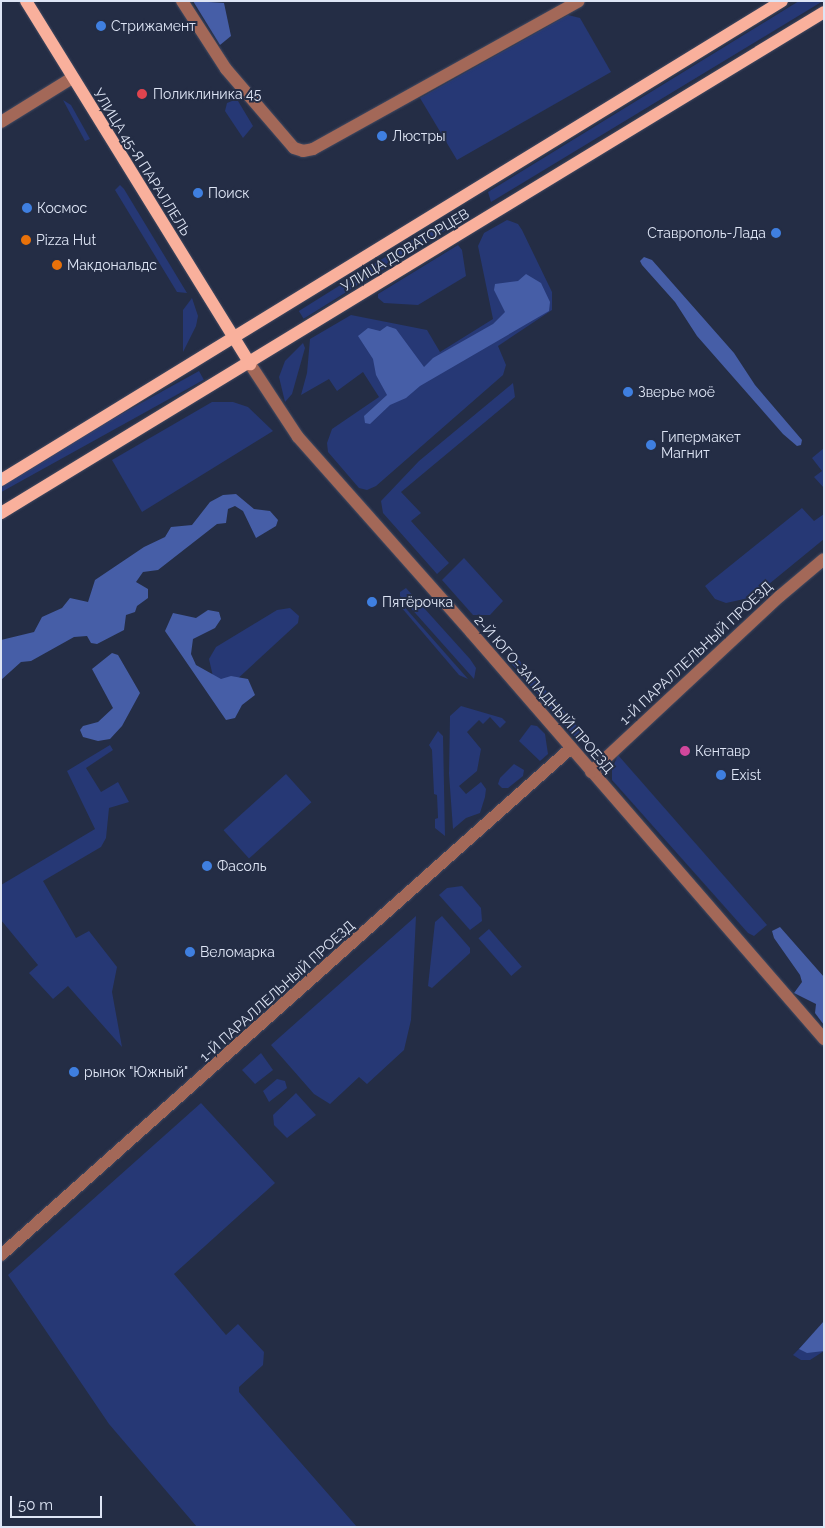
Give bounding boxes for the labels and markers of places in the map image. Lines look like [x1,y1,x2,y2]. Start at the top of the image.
place label: Стрижамент [111,18,196,34]
marker: Стрижамент [95,20,107,32]
place label: Поликлиника 45 [153,86,261,102]
marker: Поликлиника 45 [135,87,149,101]
place label: Люстры [392,128,446,144]
marker: Люстры [376,130,388,142]
place label: Поиск [208,185,250,201]
marker: Поиск [192,187,204,199]
place label: Космос [37,200,87,216]
marker: Космос [21,202,33,214]
place label: Ставрополь-Лада [647,225,766,241]
marker: Ставрополь-Лада [770,227,782,239]
place label: Pizza Hut [36,232,96,248]
marker: Pizza Hut [20,234,32,246]
place label: Макдональдс [67,257,157,273]
marker: Макдональдс [51,259,63,271]
place label: Зверье моё [638,384,715,400]
marker: Зверье моё [622,386,634,398]
place label: Гипермакет Магнит [661,429,741,462]
marker: Гипермакет Магнит [645,439,657,451]
place label: Пятёрочка [382,594,453,610]
marker: Пятёрочка [366,596,378,608]
place label: Кентавр [695,743,750,759]
marker: Кентавр [679,745,691,757]
place label: Exist [731,767,761,783]
marker: Exist [715,769,727,781]
place label: Фасоль [217,858,267,874]
marker: Фасоль [201,860,213,872]
place label: Веломарка [200,944,275,960]
marker: Веломарка [184,946,196,958]
place label: рынок "Южный" [84,1064,188,1080]
marker: рынок "Южный" [68,1066,80,1078]

